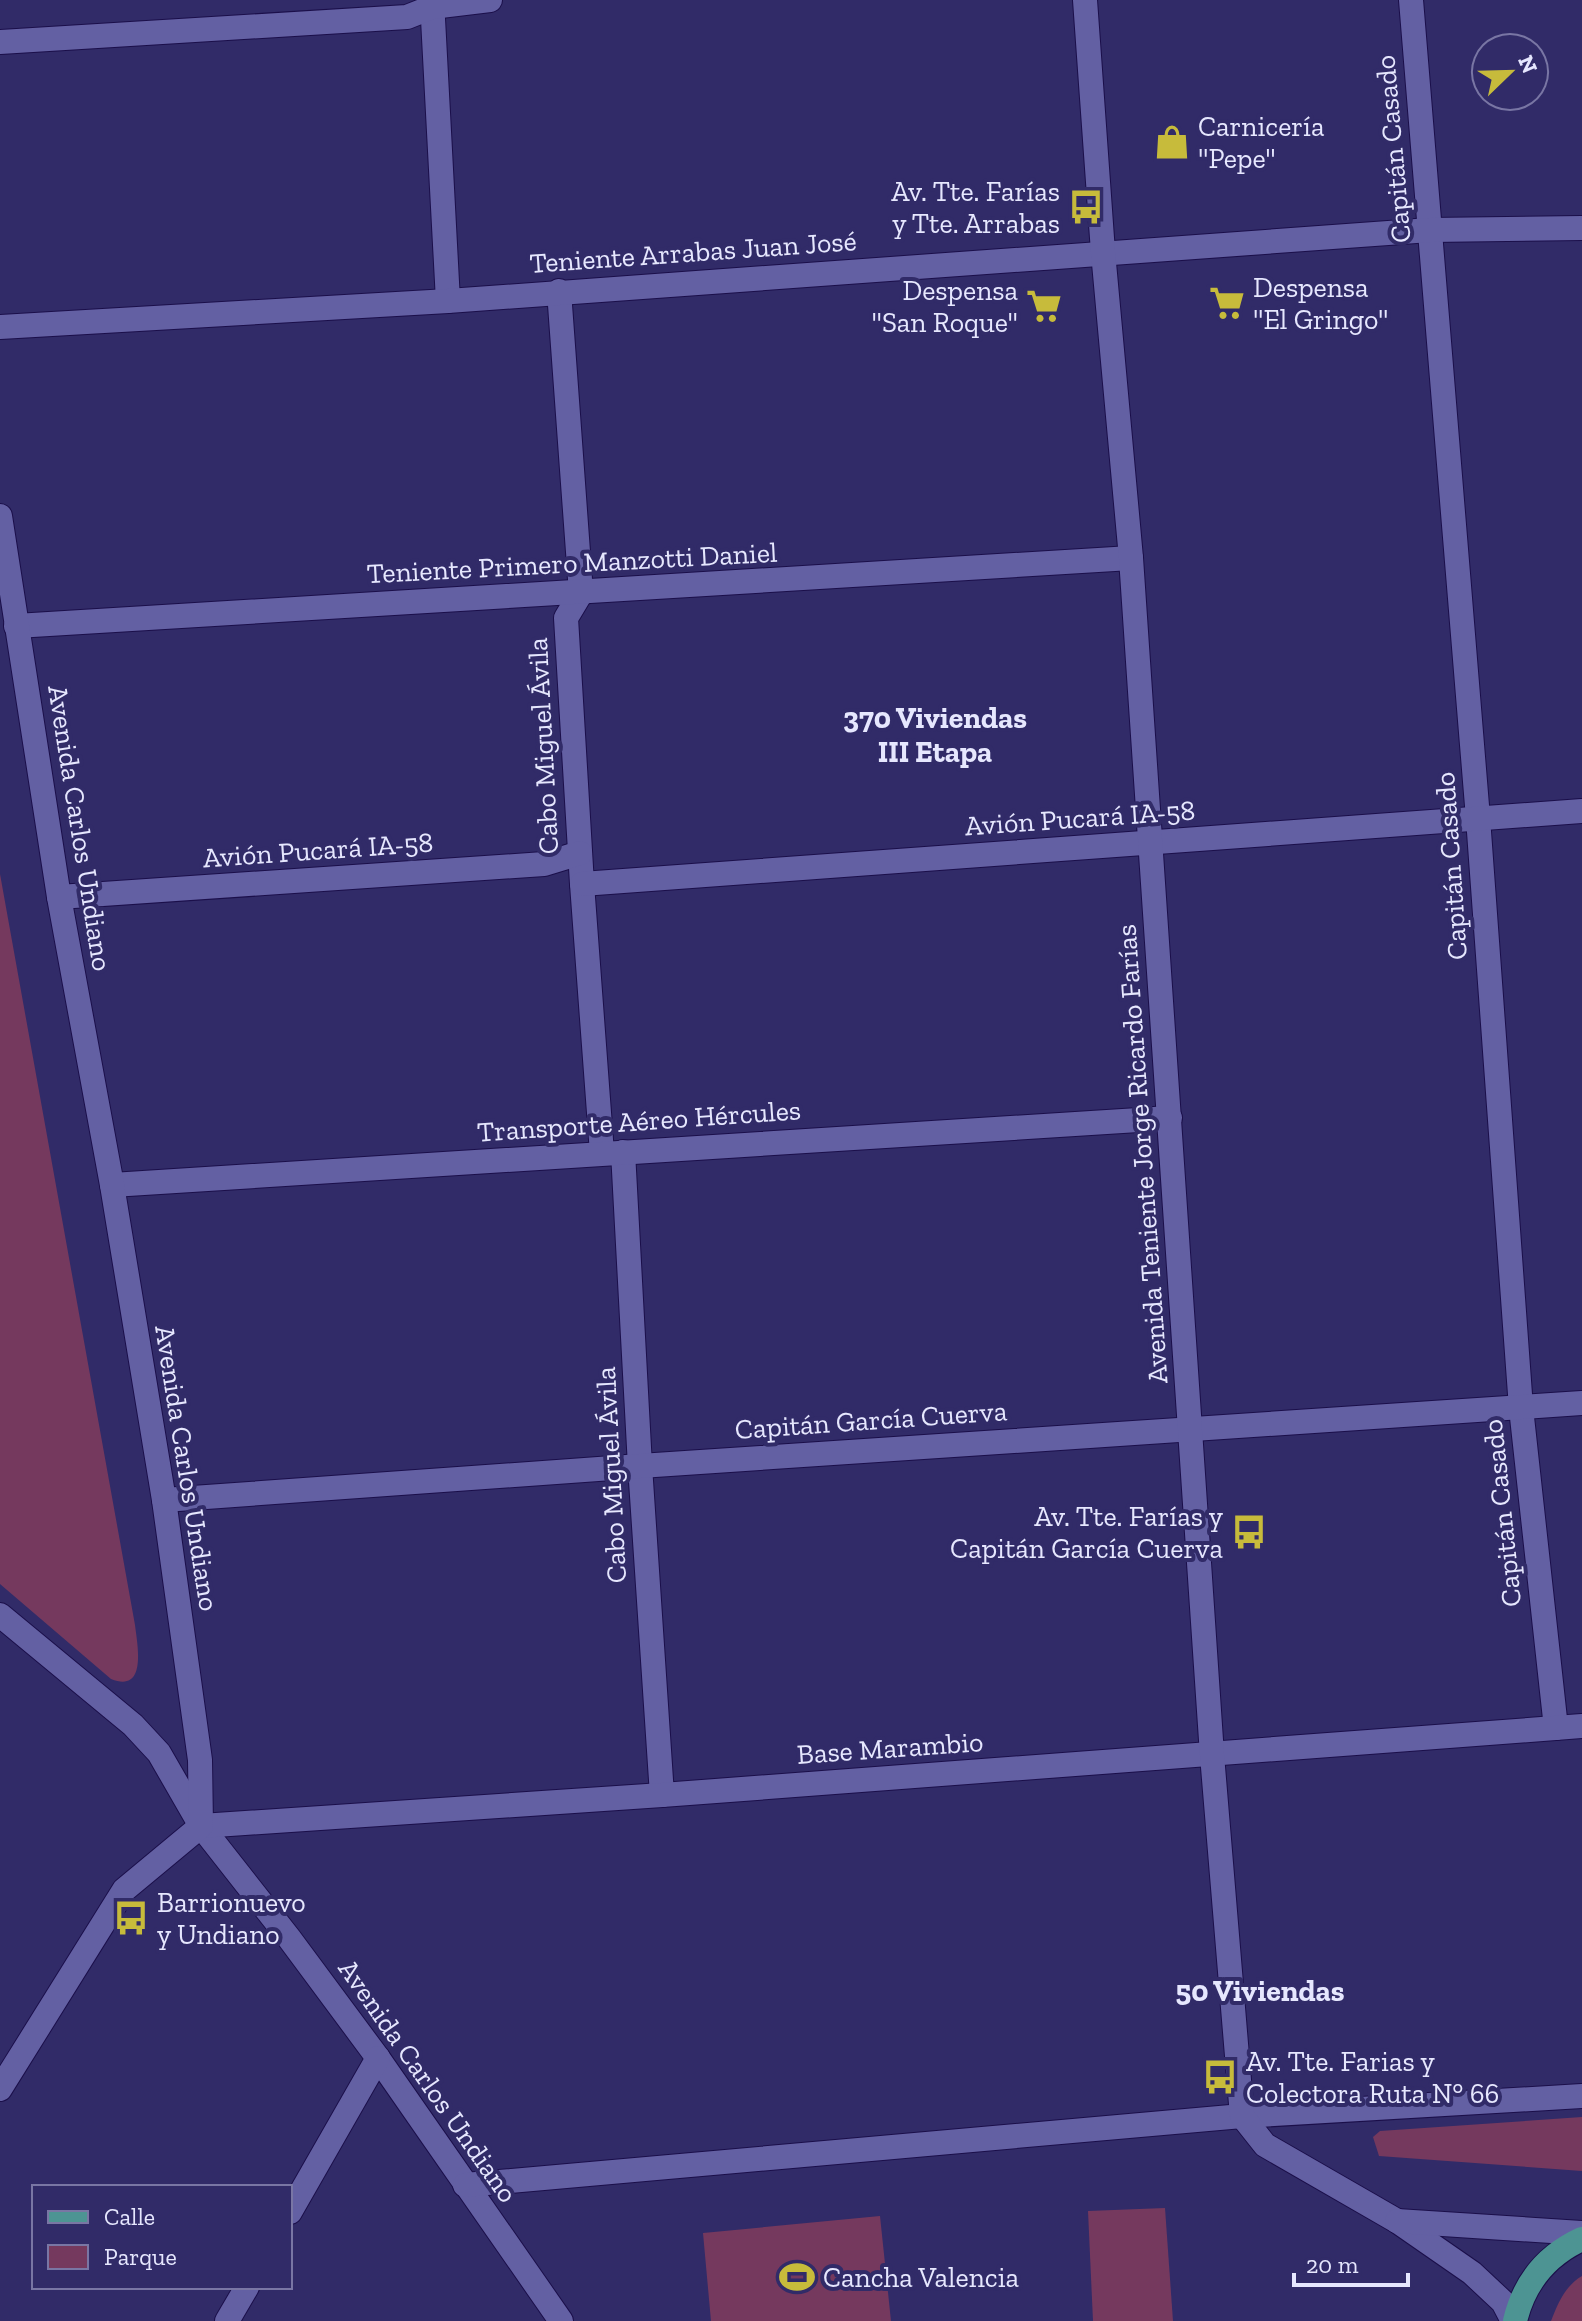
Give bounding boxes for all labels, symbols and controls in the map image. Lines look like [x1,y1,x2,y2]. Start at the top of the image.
north arrow [1470,32,1550,112]
text: N [1512,51,1544,78]
street label: Capitán Casado [1368,54,1418,244]
place label: Carnicería "Pepe" [1198,110,1325,175]
shop icon: Carnicería "Pepe" [1153,123,1191,161]
place label: Av. Tte. Farías y Tte. Arrabas [891,175,1060,240]
bus stop icon: Av. Tte. Farías y Tte. Arrabas [1067,188,1105,226]
street label: Teniente Arrabas Juan José [528,224,858,280]
place label: Despensa "El Gringo" [1253,271,1388,336]
place label: Despensa "San Roque" [872,274,1018,339]
supermarket icon: Despensa "El Gringo" [1208,284,1246,322]
supermarket icon: Despensa "San Roque" [1025,287,1063,325]
street label: Teniente Primero Manzotti Daniel [366,536,778,590]
street label: Cabo Miguel Ávila [521,636,565,855]
street label: Avenida Carlos Undiano [41,683,119,973]
district label: 370 Viviendas III Etapa [843,700,1027,770]
street label: Capitán Casado [1428,771,1474,961]
street label: Avión Pucará IA-58 [964,793,1196,843]
street label: Avión Pucará IA-58 [202,825,434,875]
street label: Avenida Teniente Jorge Ricardo Farías [1109,923,1175,1385]
street label: Transporte Aéreo Hércules [476,1093,802,1149]
street label: Avenida Carlos Undiano [148,1323,226,1613]
street label: Cabo Miguel Ávila [589,1365,633,1584]
street label: Capitán García Cuerva [734,1394,1009,1446]
street label: Capitán Casado [1476,1418,1528,1608]
place label: Av. Tte. Farías y Capitán García Cuerva [950,1500,1224,1565]
bus stop icon: Av. Tte. Farías y Capitán García Cuerva [1230,1513,1268,1551]
street label: Base Marambio [796,1725,984,1771]
place label: Barrionuevo y Undiano [157,1886,306,1951]
bus stop icon: Barrionuevo y Undiano [112,1899,150,1937]
street label: Avenida Carlos Undiano [332,1953,524,2209]
district label: 50 Viviendas [1176,1973,1345,2009]
place label: Av. Tte. Farias y Colectora Ruta N° 66 [1246,2045,1500,2110]
bus stop icon: Av. Tte. Farias y Colectora Ruta N° 66 [1201,2058,1239,2096]
legend [32,2185,292,2289]
text: Calle [104,2202,155,2231]
scale bar [1294,2237,1408,2287]
text: Parque [104,2242,177,2271]
text: 20 m [1306,2250,1359,2279]
sports icon: Cancha Valencia [778,2258,816,2296]
place label: Cancha Valencia [823,2261,1020,2294]

